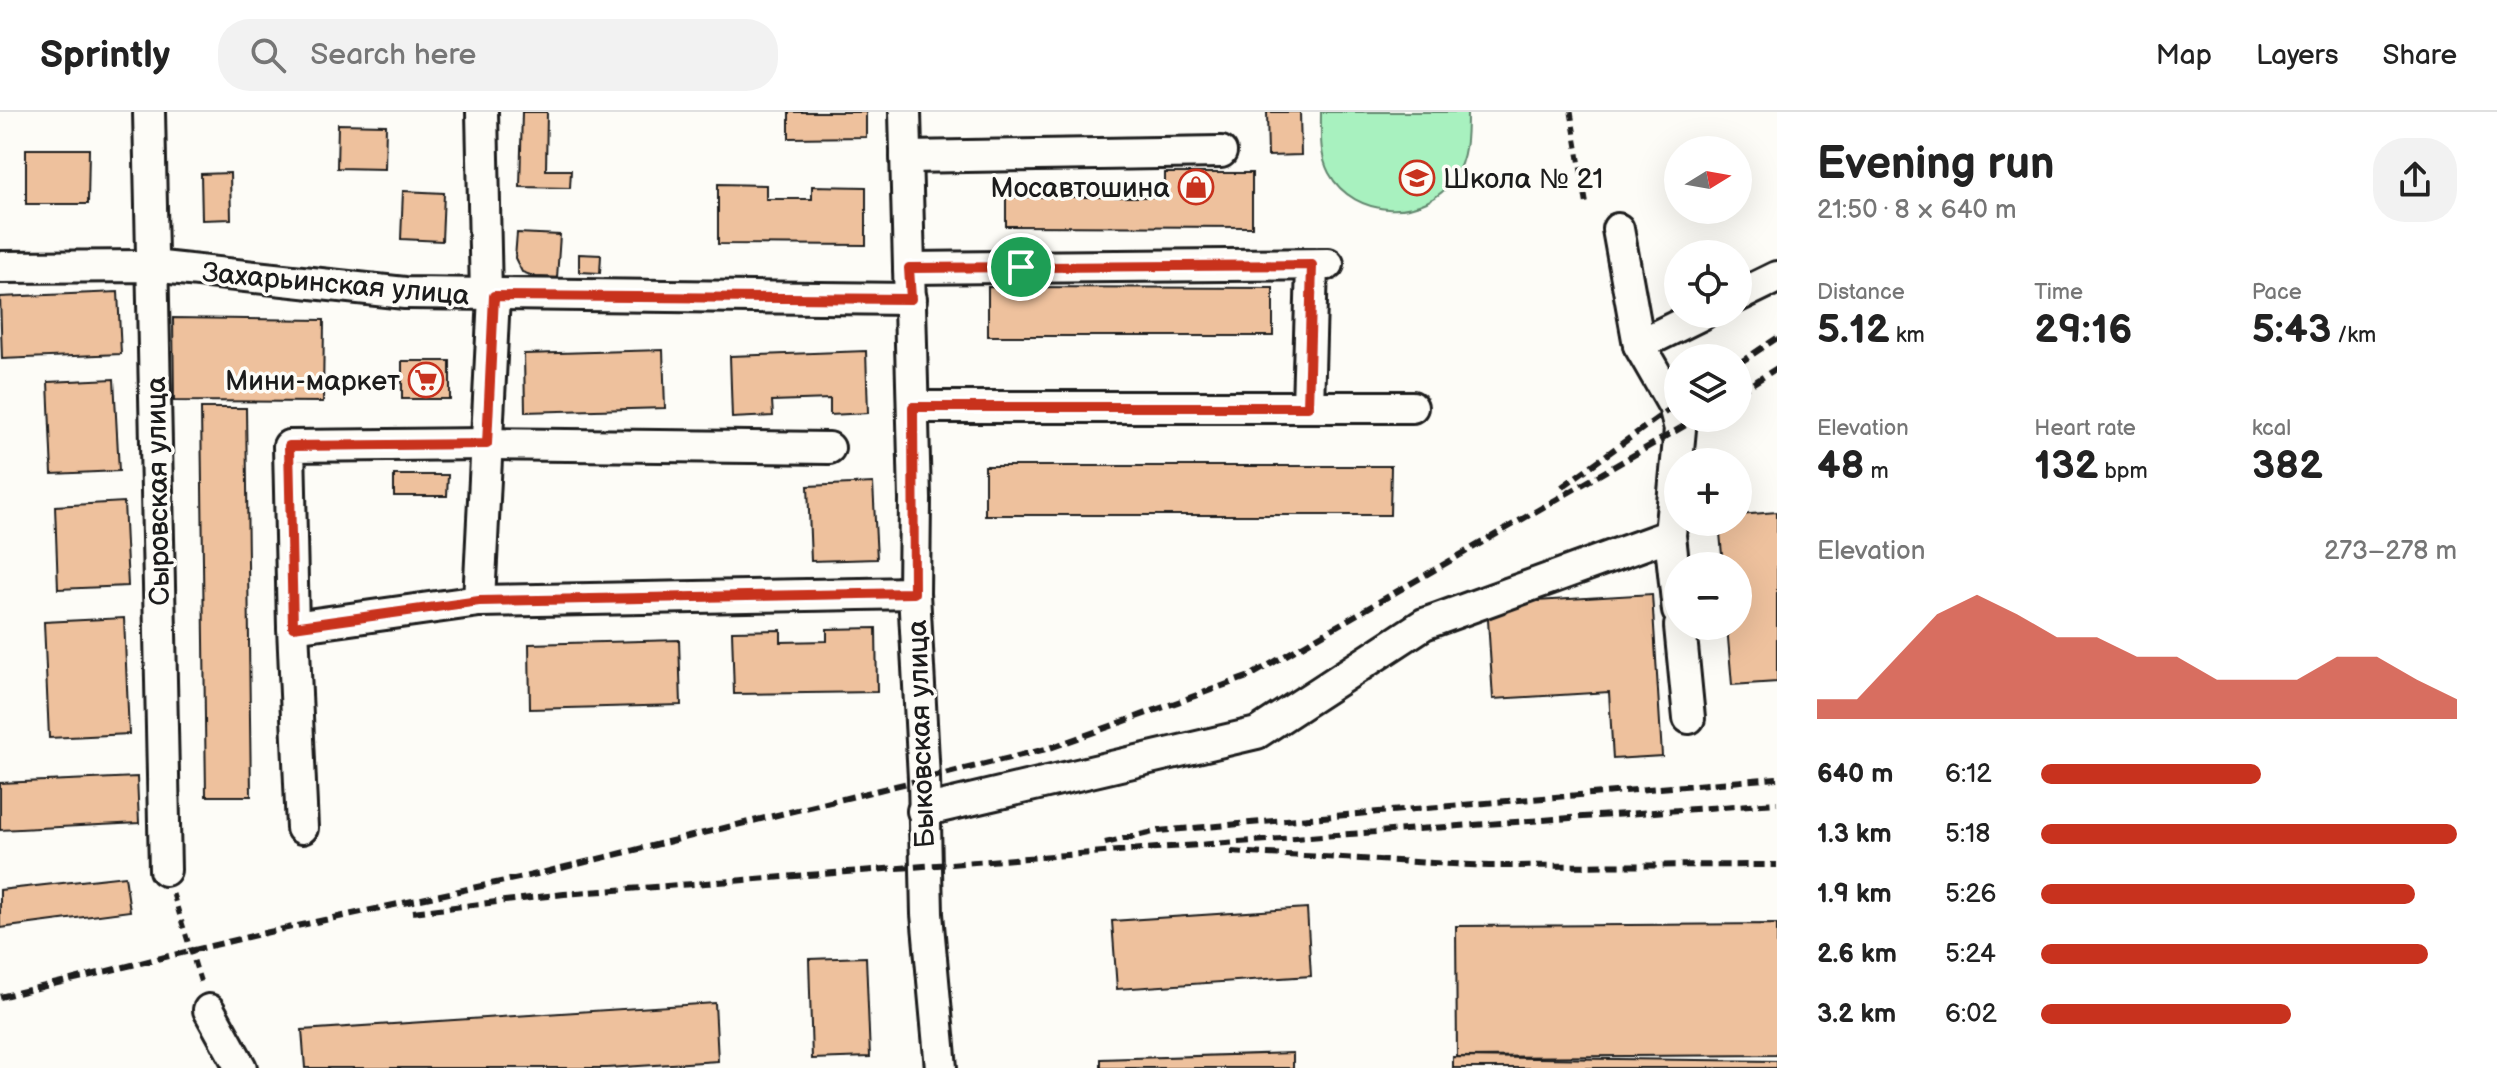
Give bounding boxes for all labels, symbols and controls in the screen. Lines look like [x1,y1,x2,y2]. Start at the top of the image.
search box [218,19,778,91]
text: Sprintly [40,33,170,78]
icon: search [246,33,290,77]
text: Search here [310,37,476,73]
text: Map [2156,39,2212,72]
text: Layers [2256,39,2339,72]
text: Share [2383,39,2457,72]
north arrow [1664,136,1752,224]
map controls [1664,136,1752,640]
text: Evening run [1817,138,2054,191]
button: share [2373,138,2457,222]
school or university icon: Школа № 21 [1398,159,1436,197]
place label: Школа № 21 [1443,163,1603,196]
shop icon: Мосавтошина [1177,168,1215,206]
place label: Мосавтошина [990,172,1170,205]
text: 21:50 · 8 × 640 m [1817,195,2016,226]
pin [987,233,1055,301]
button: locate [1664,240,1752,328]
icon: arrive [999,245,1043,289]
street label: Захарьинская улица [201,256,471,313]
text: Distance [1817,279,1905,306]
text: Time [2034,279,2083,306]
text: Pace [2252,279,2302,306]
text: 5.12 [1817,306,1890,354]
text: 29:16 [2034,306,2132,354]
text: 5:43 [2252,306,2331,354]
text: km [1890,322,1925,349]
text: /km [2331,322,2376,349]
button: layers [1664,344,1752,432]
supermarket icon: Мини-маркет [407,361,445,399]
place label: Мини-маркет [225,365,400,398]
street label: Сыровская улица [140,376,177,606]
text: Elevation [1817,415,1909,442]
text: Heart rate [2034,415,2136,442]
text: kcal [2252,415,2291,442]
text: 48 [1817,442,1865,490]
text: 132 [2034,442,2099,490]
text: 382 [2252,442,2323,490]
button: + [1664,448,1752,536]
text: m [1865,458,1889,485]
text: bpm [2099,458,2148,485]
text: Elevation [1817,536,1925,567]
text: 273–278 m [2324,536,2457,567]
button: − [1664,552,1752,640]
street label: Быковская улица [901,619,942,849]
text: 640 m [1817,759,1893,790]
text: 6:12 [1945,759,1992,790]
text: 1.3 km [1817,819,1892,850]
text: 5:18 [1945,819,1990,850]
text: 1.9 km [1817,879,1892,910]
text: 5:26 [1945,879,1996,910]
text: 2.6 km [1817,939,1897,970]
text: 5:24 [1945,939,1996,970]
text: 3.2 km [1817,999,1896,1030]
text: 6:02 [1945,999,1997,1030]

